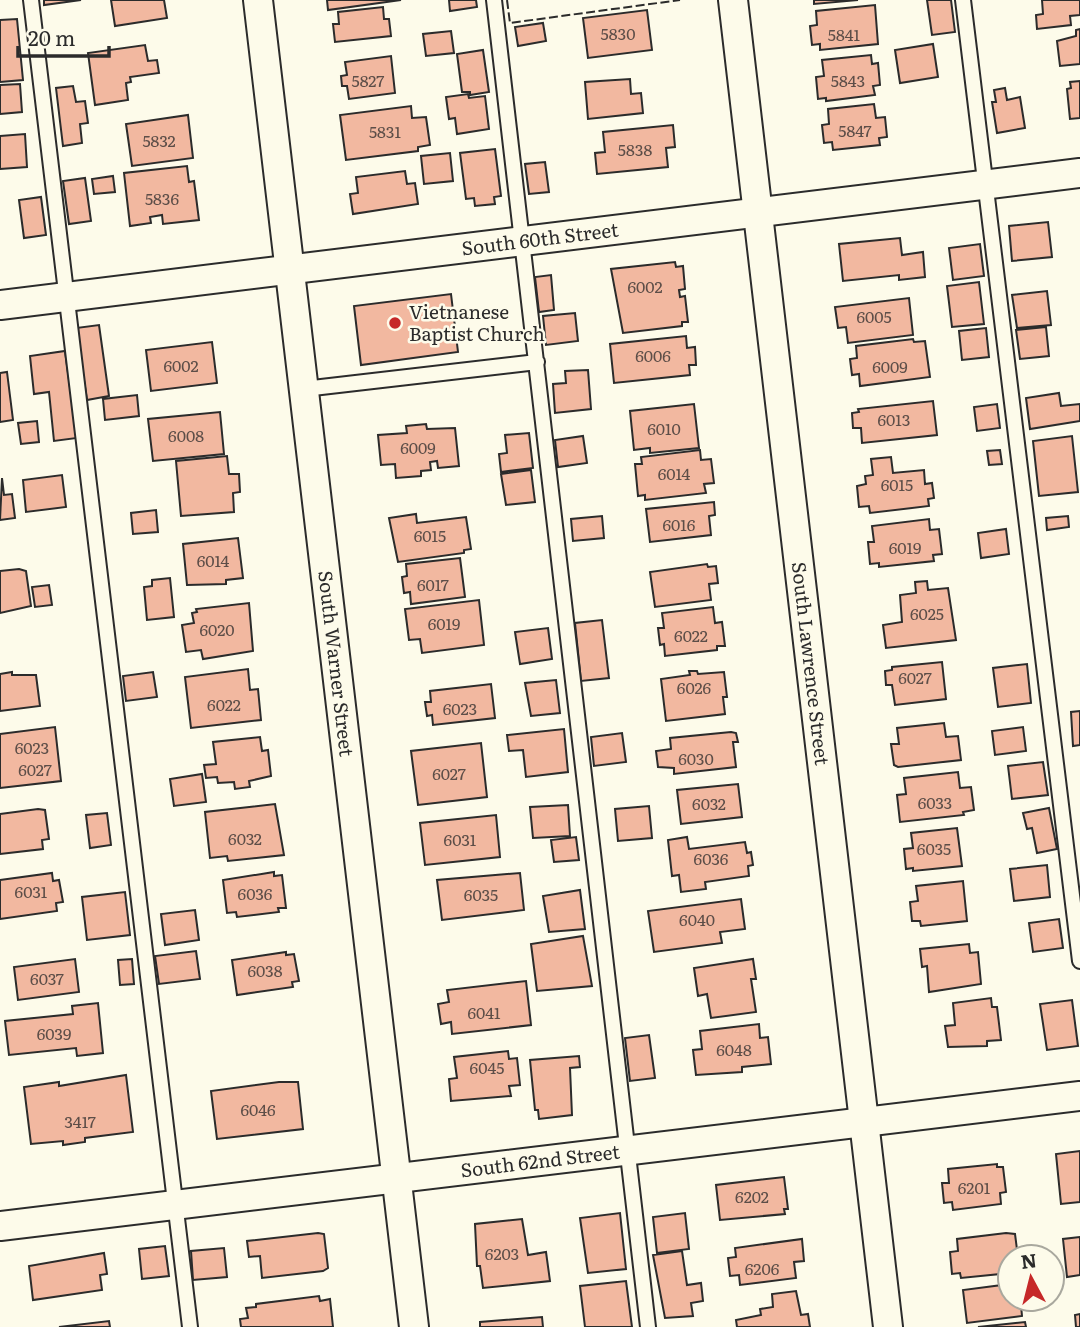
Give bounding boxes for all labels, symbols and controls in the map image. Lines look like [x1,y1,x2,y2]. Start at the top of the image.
scale bar [18,14,108,58]
text: 20 m [28,21,75,52]
house number: 5830 [601,21,635,45]
house number: 5841 [828,22,861,46]
house number: 5827 [352,68,384,92]
house number: 5843 [831,68,865,92]
house number: 5847 [838,118,872,142]
house number: 5831 [369,119,402,143]
house number: 5832 [142,128,176,152]
house number: 5838 [618,137,652,161]
house number: 5836 [145,186,180,210]
street label: South 60th Street [460,215,620,261]
house number: 6002 [627,274,663,298]
place label: Vietnanese Baptist Church [409,297,545,347]
house number: 6005 [856,304,892,328]
marker: Vietnanese Baptist Church [387,315,403,331]
house number: 6006 [635,343,671,367]
house number: 6002 [163,353,199,377]
house number: 6009 [872,354,908,378]
house number: 6013 [877,407,911,431]
house number: 6010 [647,416,681,440]
house number: 6008 [168,423,204,447]
house number: 6009 [400,435,436,459]
house number: 6014 [658,461,690,485]
house number: 6015 [881,472,913,496]
house number: 6016 [663,512,696,536]
house number: 6015 [414,523,446,547]
house number: 6019 [889,535,921,559]
house number: 6014 [197,548,229,572]
street label: South Lawrence Street [786,560,837,767]
street label: South Warner Street [312,569,362,758]
house number: 6017 [417,572,449,596]
house number: 6025 [910,601,944,625]
house number: 6019 [428,611,460,635]
house number: 6020 [199,617,235,641]
house number: 6022 [674,623,708,647]
house number: 6027 [898,665,932,689]
house number: 6026 [677,675,712,699]
house number: 6022 [207,692,241,716]
house number: 6023 [443,696,477,720]
house number: 6023 [15,735,49,759]
house number: 6030 [678,746,714,770]
house number: 6027 [18,757,52,781]
house number: 6027 [432,761,466,785]
house number: 6033 [918,790,952,814]
house number: 6032 [692,791,726,815]
house number: 6032 [228,826,262,850]
house number: 6031 [444,827,477,851]
house number: 6035 [917,836,951,860]
house number: 6036 [694,846,729,870]
house number: 6031 [15,879,48,903]
house number: 6036 [238,881,273,905]
house number: 6035 [464,882,498,906]
house number: 6040 [679,907,715,931]
house number: 6038 [247,958,283,982]
house number: 6037 [30,966,64,990]
house number: 6041 [467,1000,501,1024]
house number: 6039 [37,1021,71,1045]
house number: 6048 [716,1037,752,1061]
house number: 6045 [470,1055,504,1079]
house number: 6046 [240,1097,276,1121]
house number: 3417 [64,1109,96,1133]
street label: South 62nd Street [459,1136,621,1183]
house number: 6201 [958,1175,991,1199]
house number: 6202 [735,1184,769,1208]
house number: 6203 [485,1241,519,1265]
north arrow [996,1243,1066,1313]
text: N [1019,1245,1038,1275]
house number: 6206 [745,1256,780,1280]

